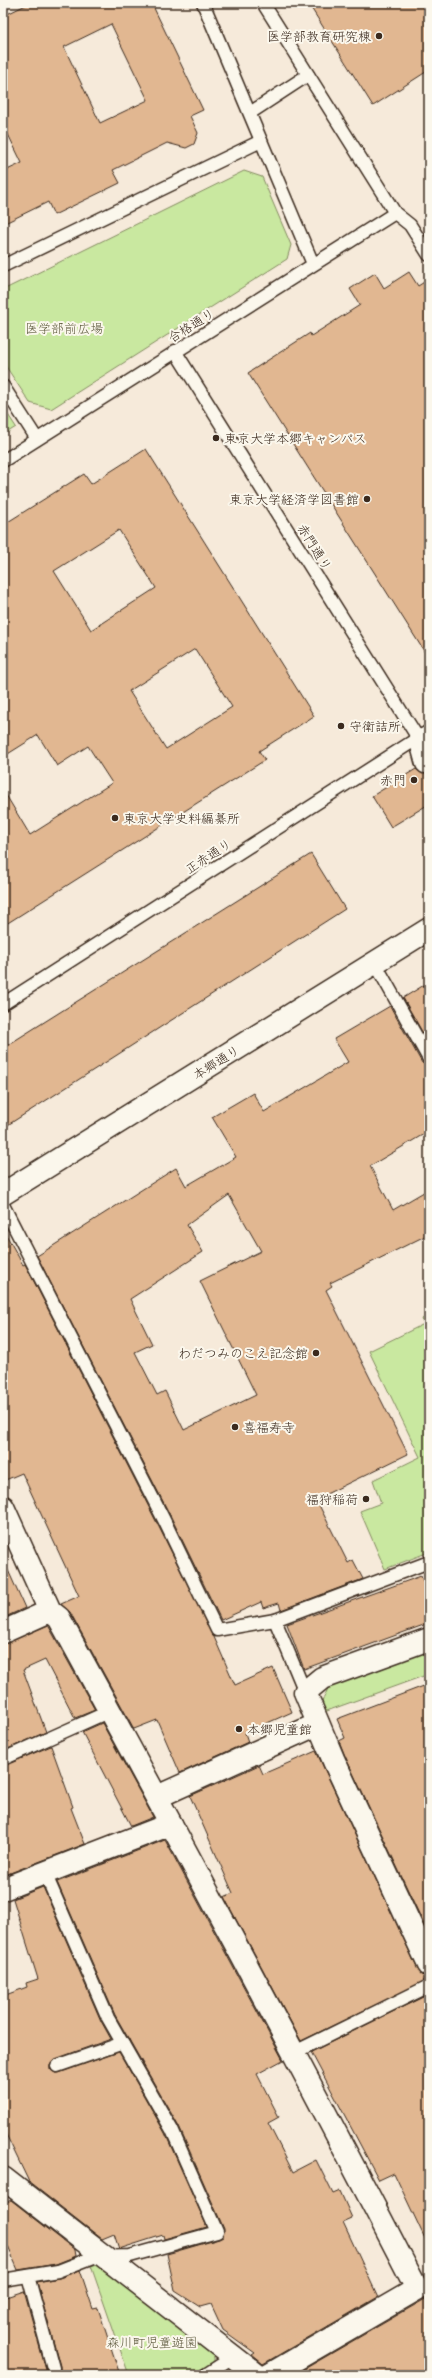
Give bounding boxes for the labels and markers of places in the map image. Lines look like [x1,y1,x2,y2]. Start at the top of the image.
place label: 医学部教育研究棟 [267,30,371,46]
marker: 医学部教育研究棟 [374,31,384,41]
place label: 東京大学本郷キャンパス [224,432,366,448]
marker: 東京大学本郷キャンパス [211,433,221,443]
place label: 東京大学経済学図書館 [229,493,359,509]
marker: 東京大学経済学図書館 [362,494,372,504]
marker: 守衛詰所 [336,721,346,731]
place label: 守衛詰所 [349,721,401,736]
place label: 赤門 [380,775,406,790]
marker: 赤門 [409,775,419,785]
place label: 東京大学史料編纂所 [123,812,240,828]
marker: 東京大学史料編纂所 [110,813,120,823]
place label: わだつみのこえ記念館 [178,1347,308,1363]
marker: わだつみのこえ記念館 [311,1348,321,1358]
place label: 喜福寿寺 [243,1421,295,1437]
marker: 喜福寿寺 [230,1422,240,1432]
place label: 福狩稲荷 [306,1493,358,1509]
marker: 福狩稲荷 [361,1494,371,1504]
place label: 本郷児童館 [247,1723,312,1739]
marker: 本郷児童館 [234,1724,244,1734]

